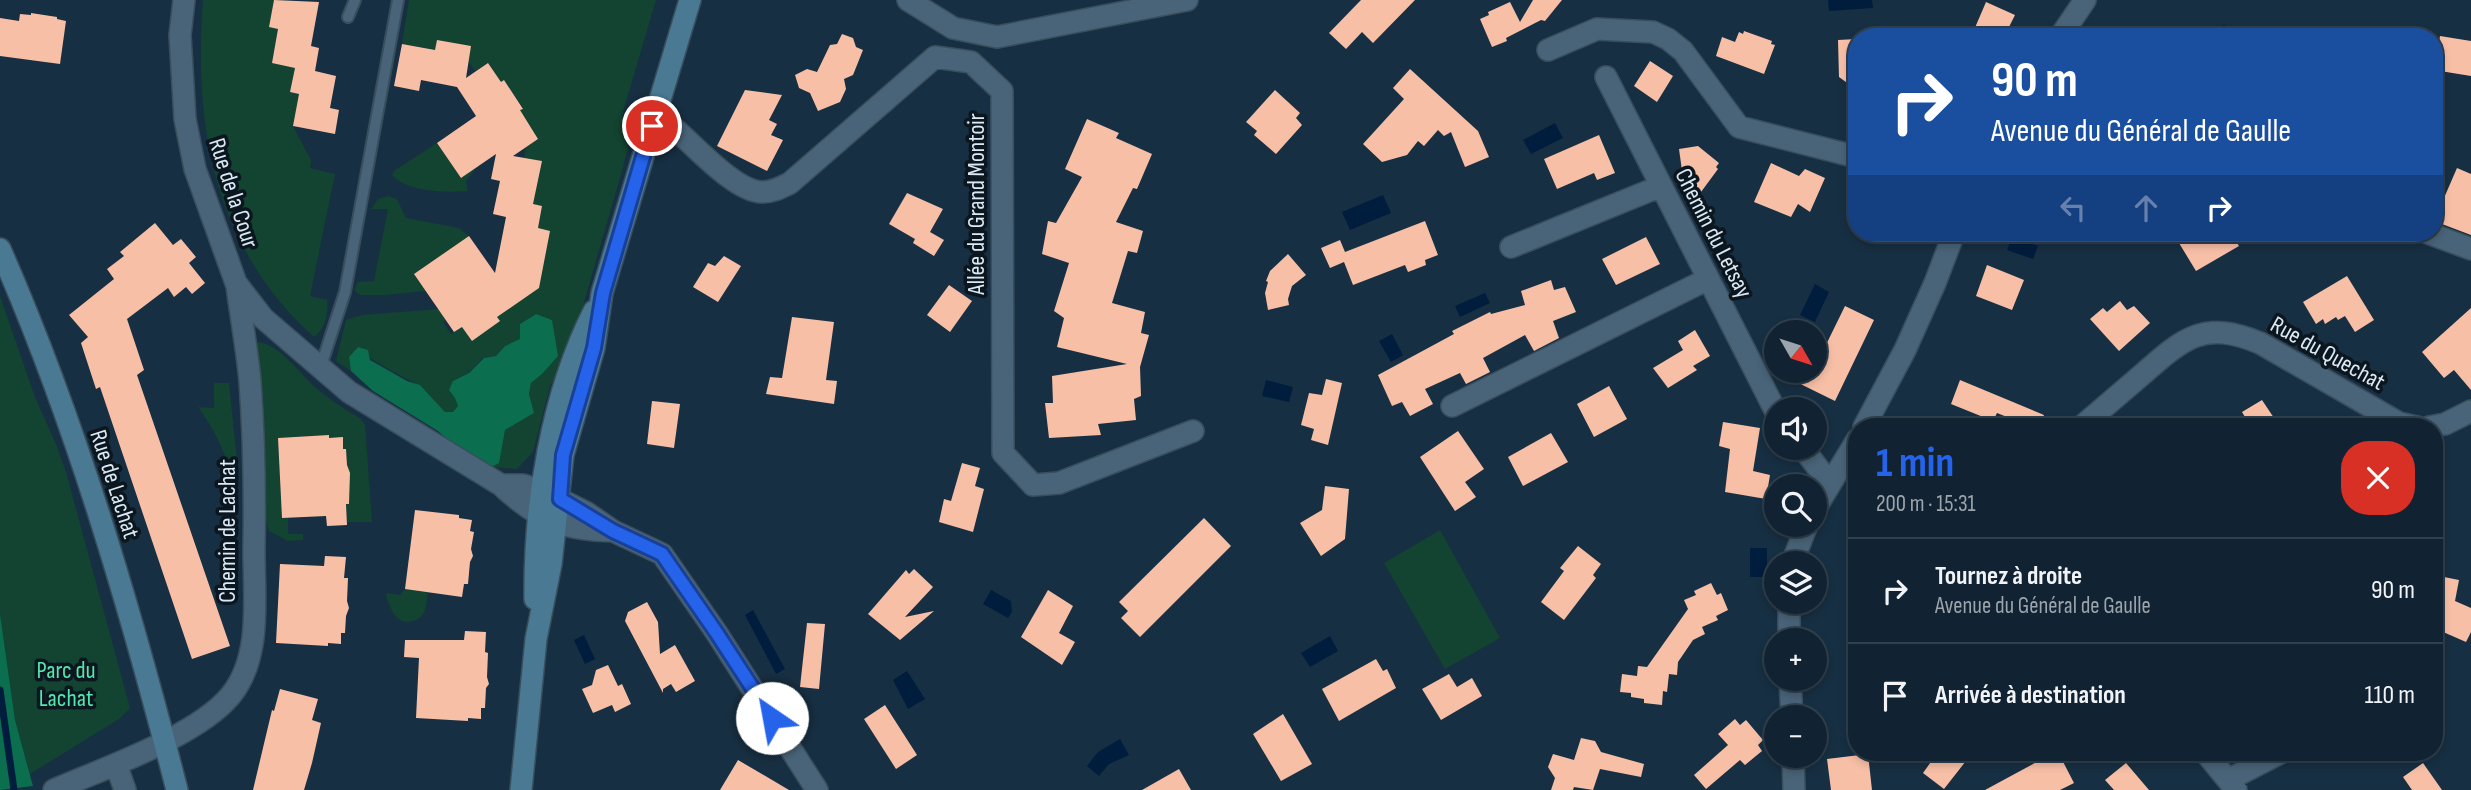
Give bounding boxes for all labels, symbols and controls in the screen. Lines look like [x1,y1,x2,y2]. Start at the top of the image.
text: 90 m [1991,52,2078,111]
icon: right [1876,56,1967,147]
pin [622,96,682,156]
icon: arrive [633,107,671,145]
text: Avenue du Général de Gaulle [1991,112,2291,151]
street label: Allée du Grand Montoir [962,113,991,296]
street label: Rue de la Cour [202,135,265,252]
street label: Chemin du Letsay [1668,164,1759,303]
icon: left [2054,189,2092,227]
icon: ahead [2127,189,2165,227]
icon: right [2200,189,2238,227]
street label: Rue du Quechat [2265,310,2390,397]
north arrow [1764,320,1827,383]
map controls [1764,320,1827,768]
button: sound [1764,397,1827,460]
street label: Rue de Lachat [83,426,146,542]
text: 1 min [1876,438,1954,489]
button: close [2341,441,2415,515]
street label: Chemin de Lachat [213,459,242,603]
button: search [1764,474,1827,537]
text: 200 m · 15:31 [1876,490,1976,518]
button: layers [1764,551,1827,614]
text: Tournez à droite [1935,561,2082,592]
icon: right [1876,572,1914,610]
text: 90 m [2371,575,2415,606]
text: Avenue du Général de Gaulle [1935,592,2151,620]
button: + [1764,628,1827,691]
park label: Parc du Lachat [36,656,96,713]
icon: arrive [1876,677,1914,715]
text: Arrivée à destination [1935,680,2126,711]
text: 110 m [2364,680,2415,711]
position arrow [735,681,809,755]
button: − [1764,705,1827,768]

